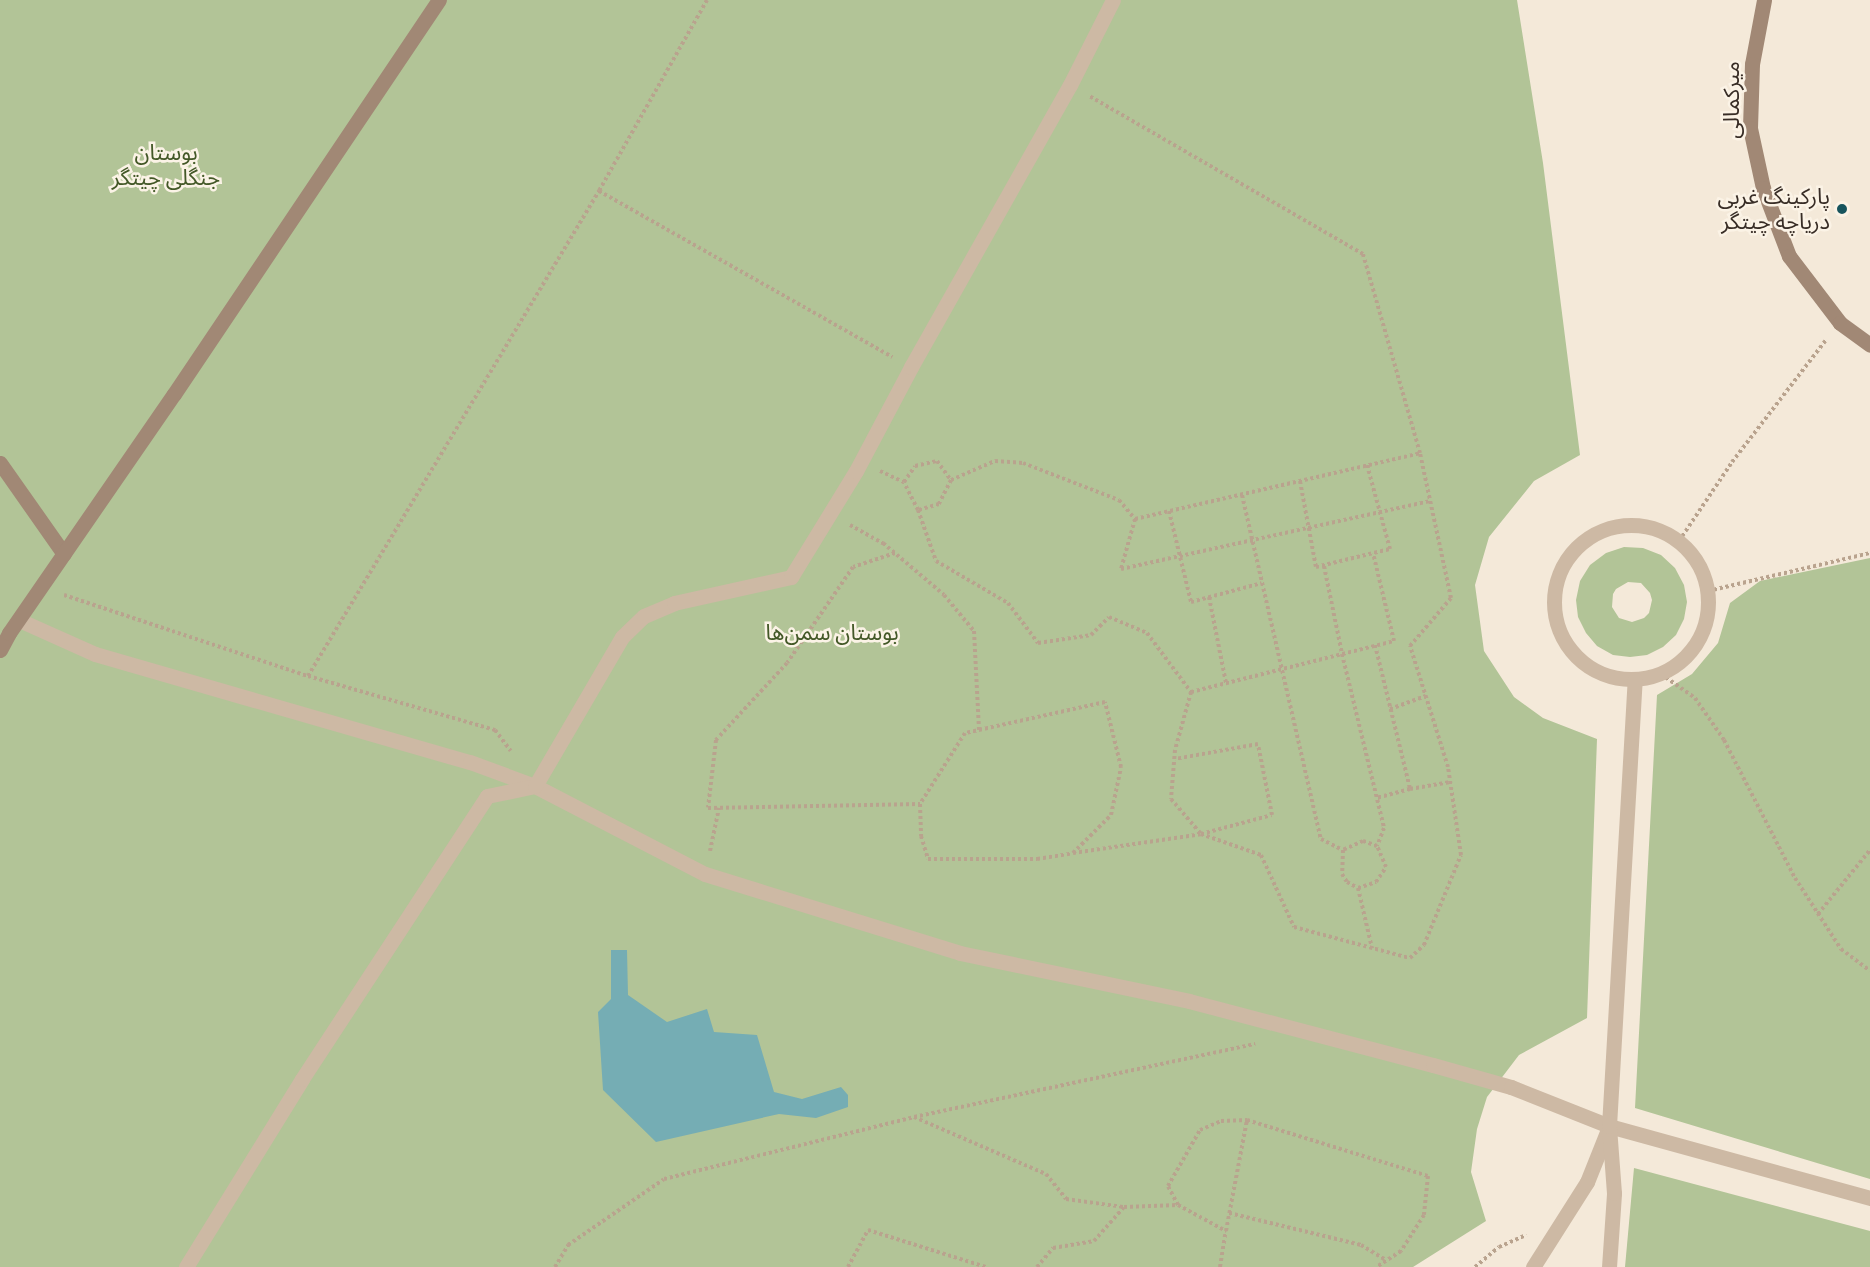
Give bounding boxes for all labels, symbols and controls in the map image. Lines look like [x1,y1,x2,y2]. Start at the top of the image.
street label: میرکمالی [1719,61,1745,139]
park label: بوستان جنگلی چیتگر [112,139,220,190]
place label: پارکینگ غربی دریاچه چیتگر [1717,183,1830,234]
marker: پارکینگ غربی دریاچه چیتگر [1835,202,1849,216]
park label: بوستان سمن‌ها [765,620,899,646]

